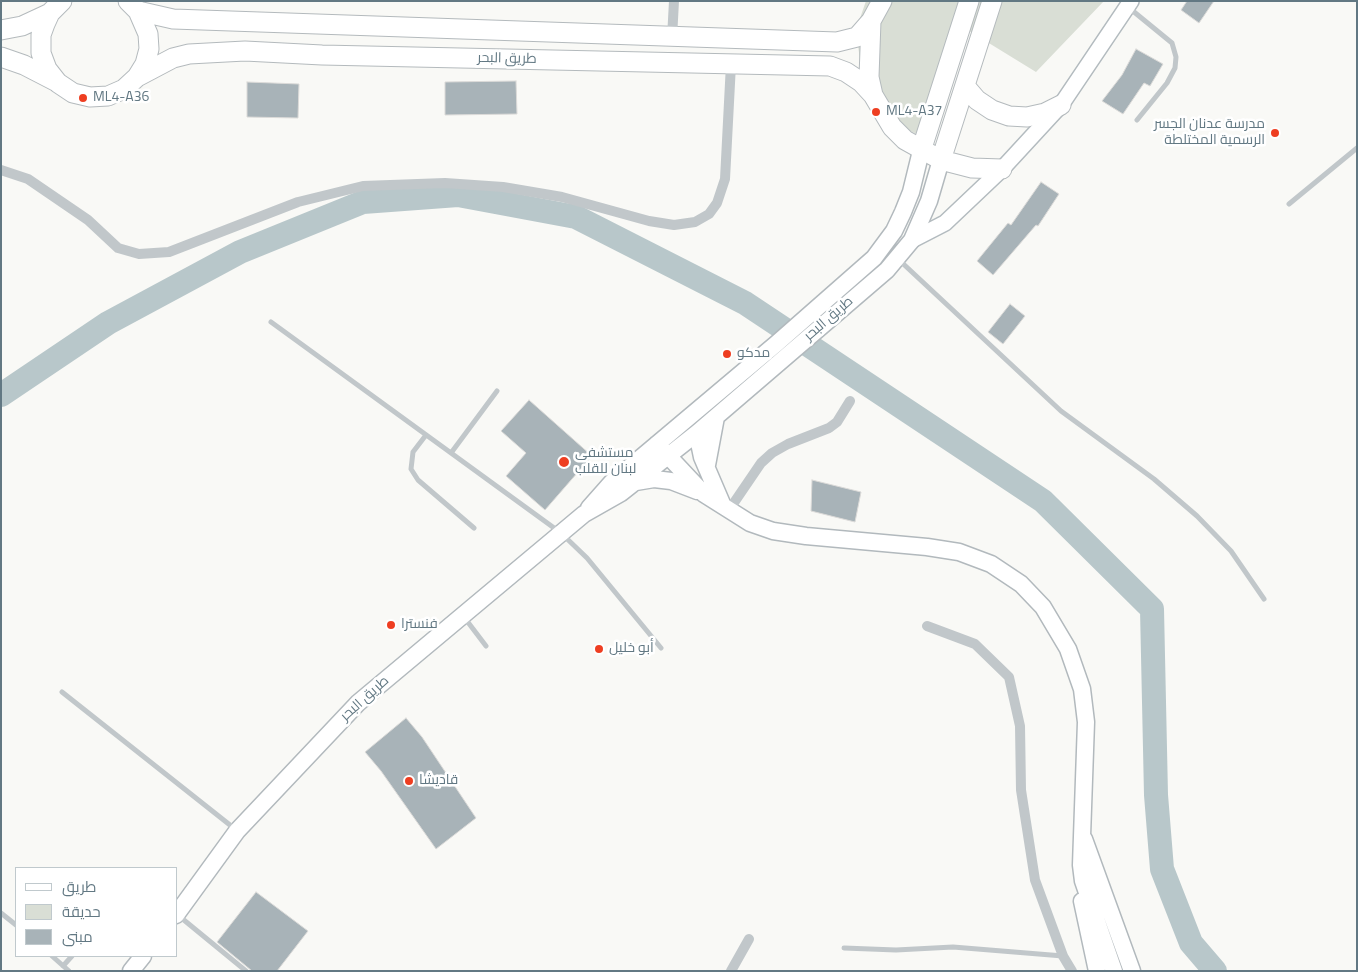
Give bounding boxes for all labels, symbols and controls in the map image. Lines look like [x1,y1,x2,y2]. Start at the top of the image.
street label: طريق البحر [477,50,537,68]
place label: ML4-A36 [93,90,149,106]
marker: ML4-A36 [77,92,89,104]
place label: ML4-A37 [886,104,942,120]
marker: ML4-A37 [870,106,882,118]
place label: مدرسة عدنان الجسر الرسمية المختلطة [1154,117,1265,150]
marker: مدرسة عدنان الجسر الرسمية المختلطة [1269,127,1281,139]
street label: طريق البحر [801,293,857,345]
place label: مدكو [737,346,770,362]
marker: مدكو [721,348,733,360]
place label: مستشفى لبنان للقلب [575,446,636,478]
marker: مستشفى لبنان للقلب [557,455,571,469]
place label: فنسترا [401,617,438,633]
marker: فنسترا [385,619,397,631]
place label: أبو خليل [609,641,654,657]
marker: أبو خليل [593,643,605,655]
street label: طريق البحر [337,673,393,725]
place label: قاديشا [419,773,458,789]
marker: قاديشا [403,775,415,787]
legend [15,867,178,957]
text: طريق [62,875,96,898]
text: حديقة [62,900,101,923]
text: مبنى [62,925,93,948]

